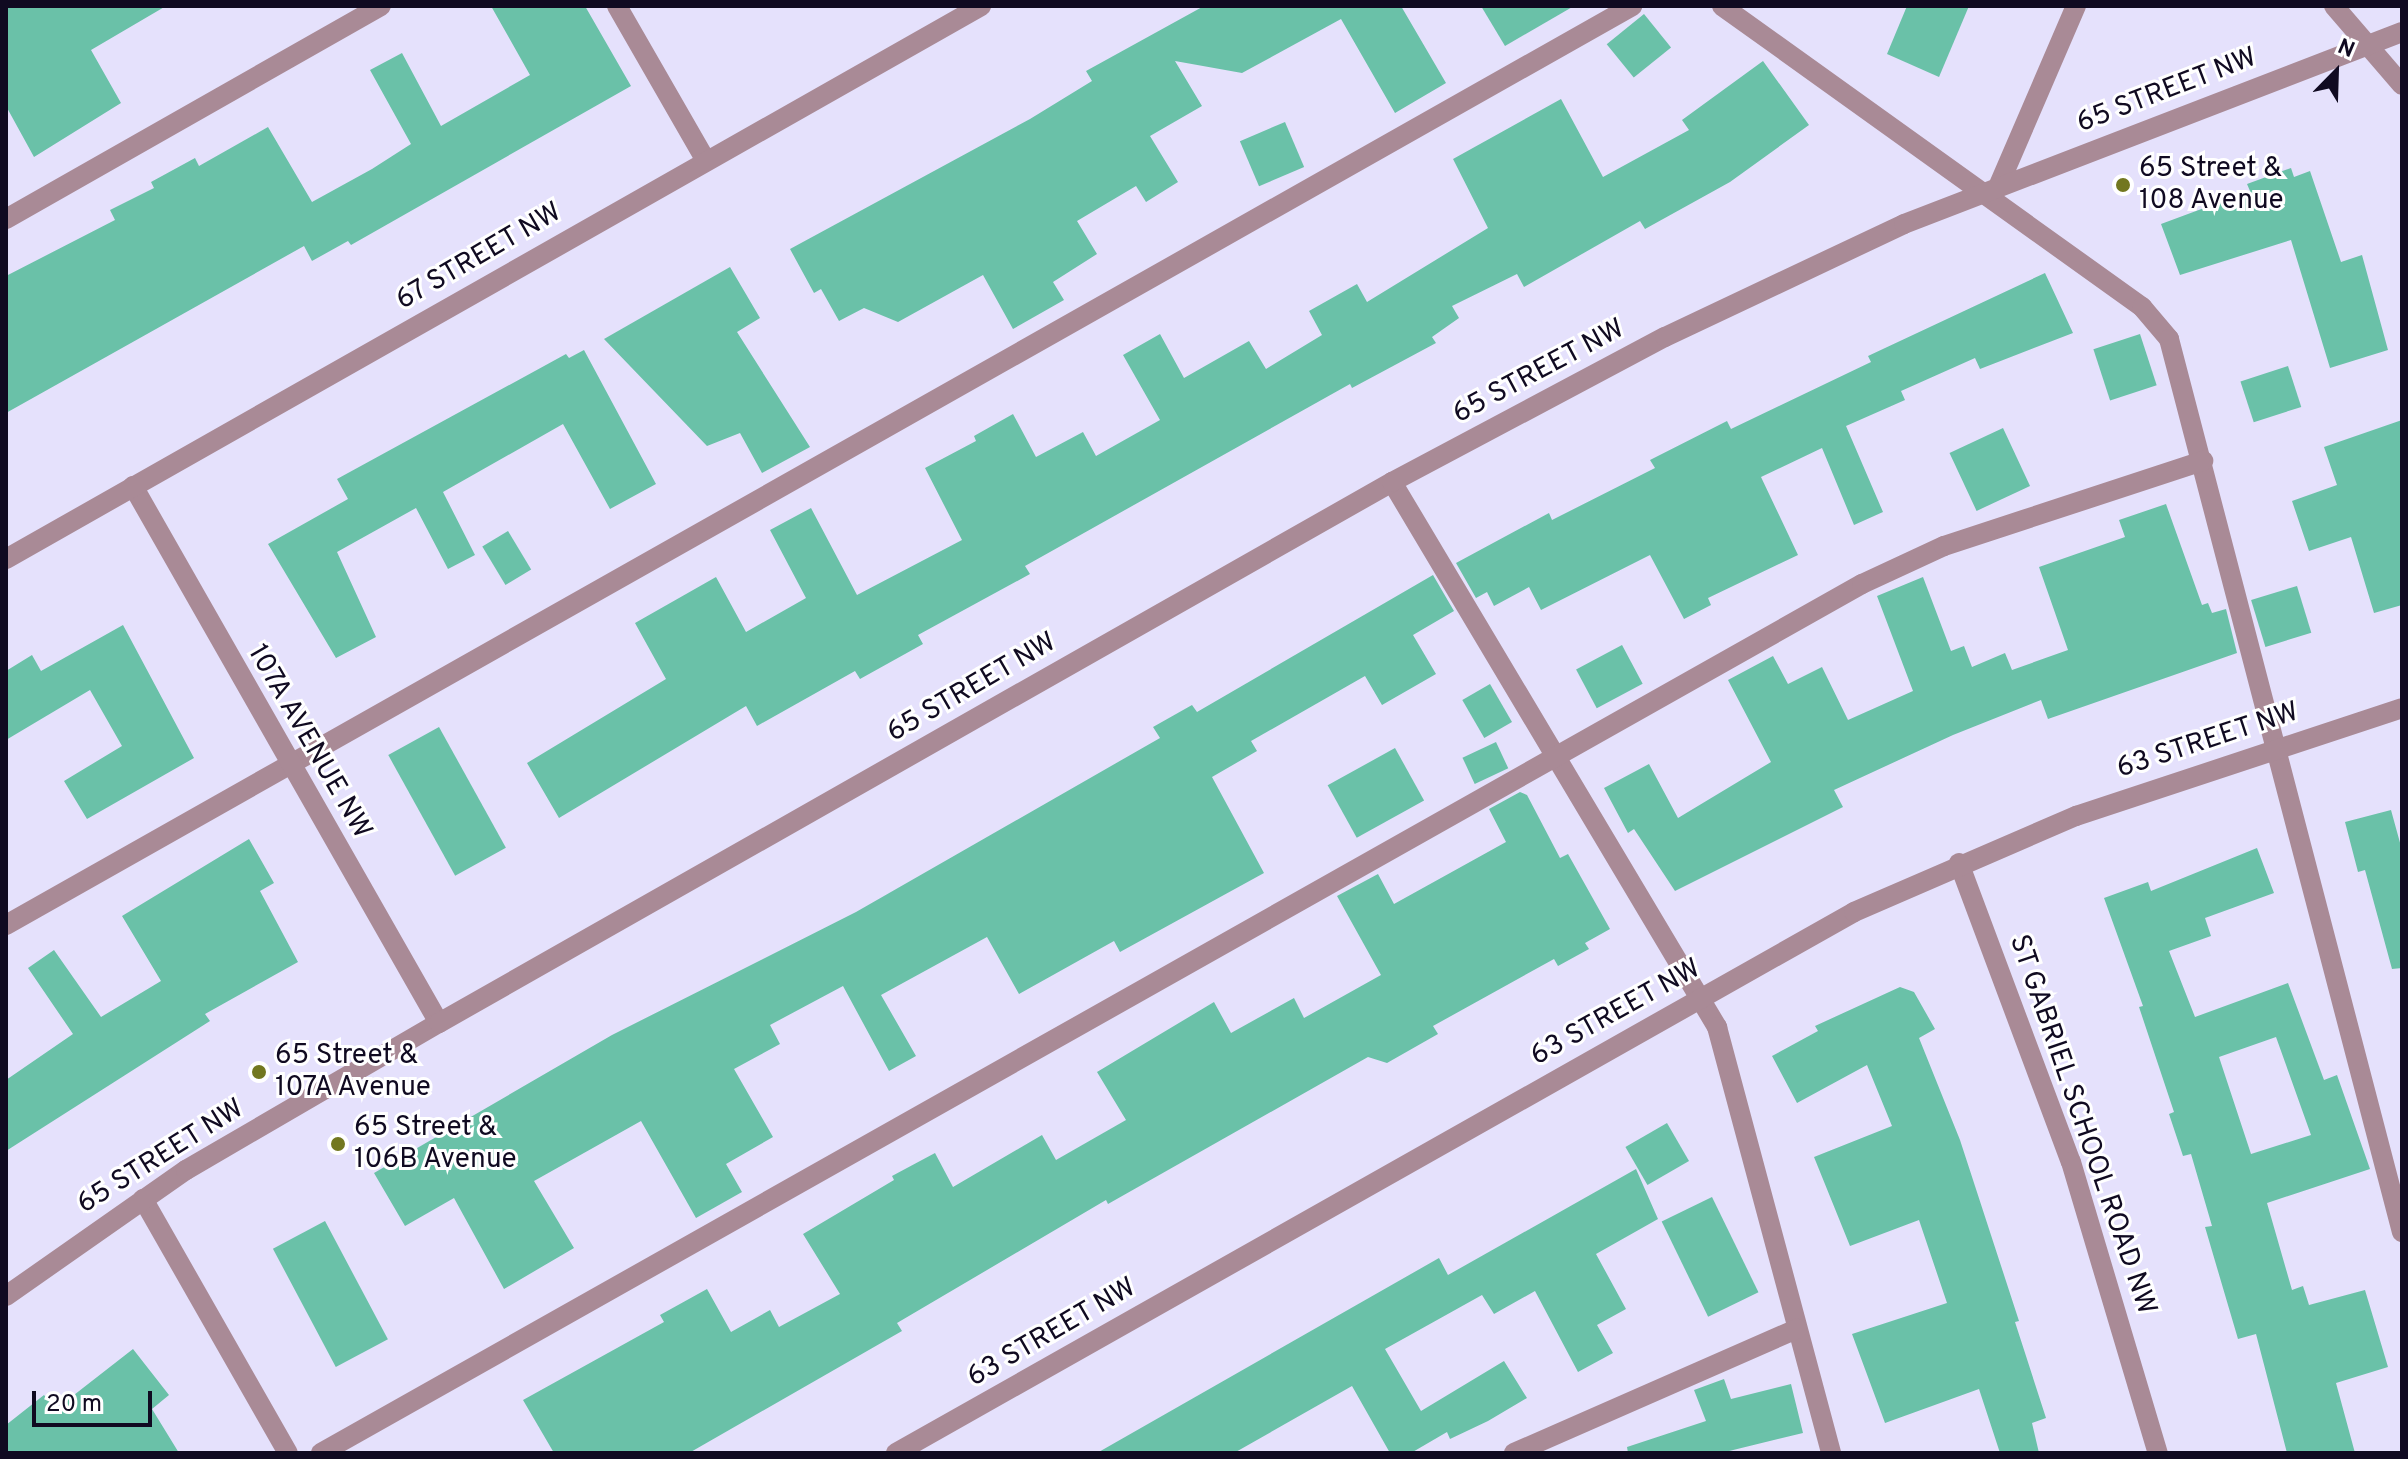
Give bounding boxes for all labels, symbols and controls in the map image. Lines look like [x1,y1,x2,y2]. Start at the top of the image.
north arrow [2296,32,2376,112]
text: N [2333,34,2358,65]
street label: 65 STREET NW [2072,41,2262,141]
place label: 65 Street & 108 Avenue [2139,152,2285,218]
marker: 65 Street & 108 Avenue [2114,176,2132,194]
street label: 67 STREET NW [389,196,569,318]
street label: 65 STREET NW [1447,312,1631,432]
street label: 65 STREET NW [881,626,1063,750]
street label: 107A AVENUE NW [239,638,379,846]
street label: 63 STREET NW [2112,696,2304,786]
street label: ST GABRIEL SCHOOL ROAD NW [2001,930,2163,1320]
street label: 63 STREET NW [1525,952,1707,1074]
place label: 65 Street & 107A Avenue [275,1039,433,1105]
marker: 65 Street & 107A Avenue [250,1063,268,1081]
street label: 65 STREET NW [71,1092,251,1222]
place label: 65 Street & 106B Avenue [354,1111,518,1177]
marker: 65 Street & 106B Avenue [329,1135,347,1153]
street label: 63 STREET NW [961,1271,1143,1395]
scale bar [36,1375,156,1425]
text: 20 m [46,1390,102,1420]

